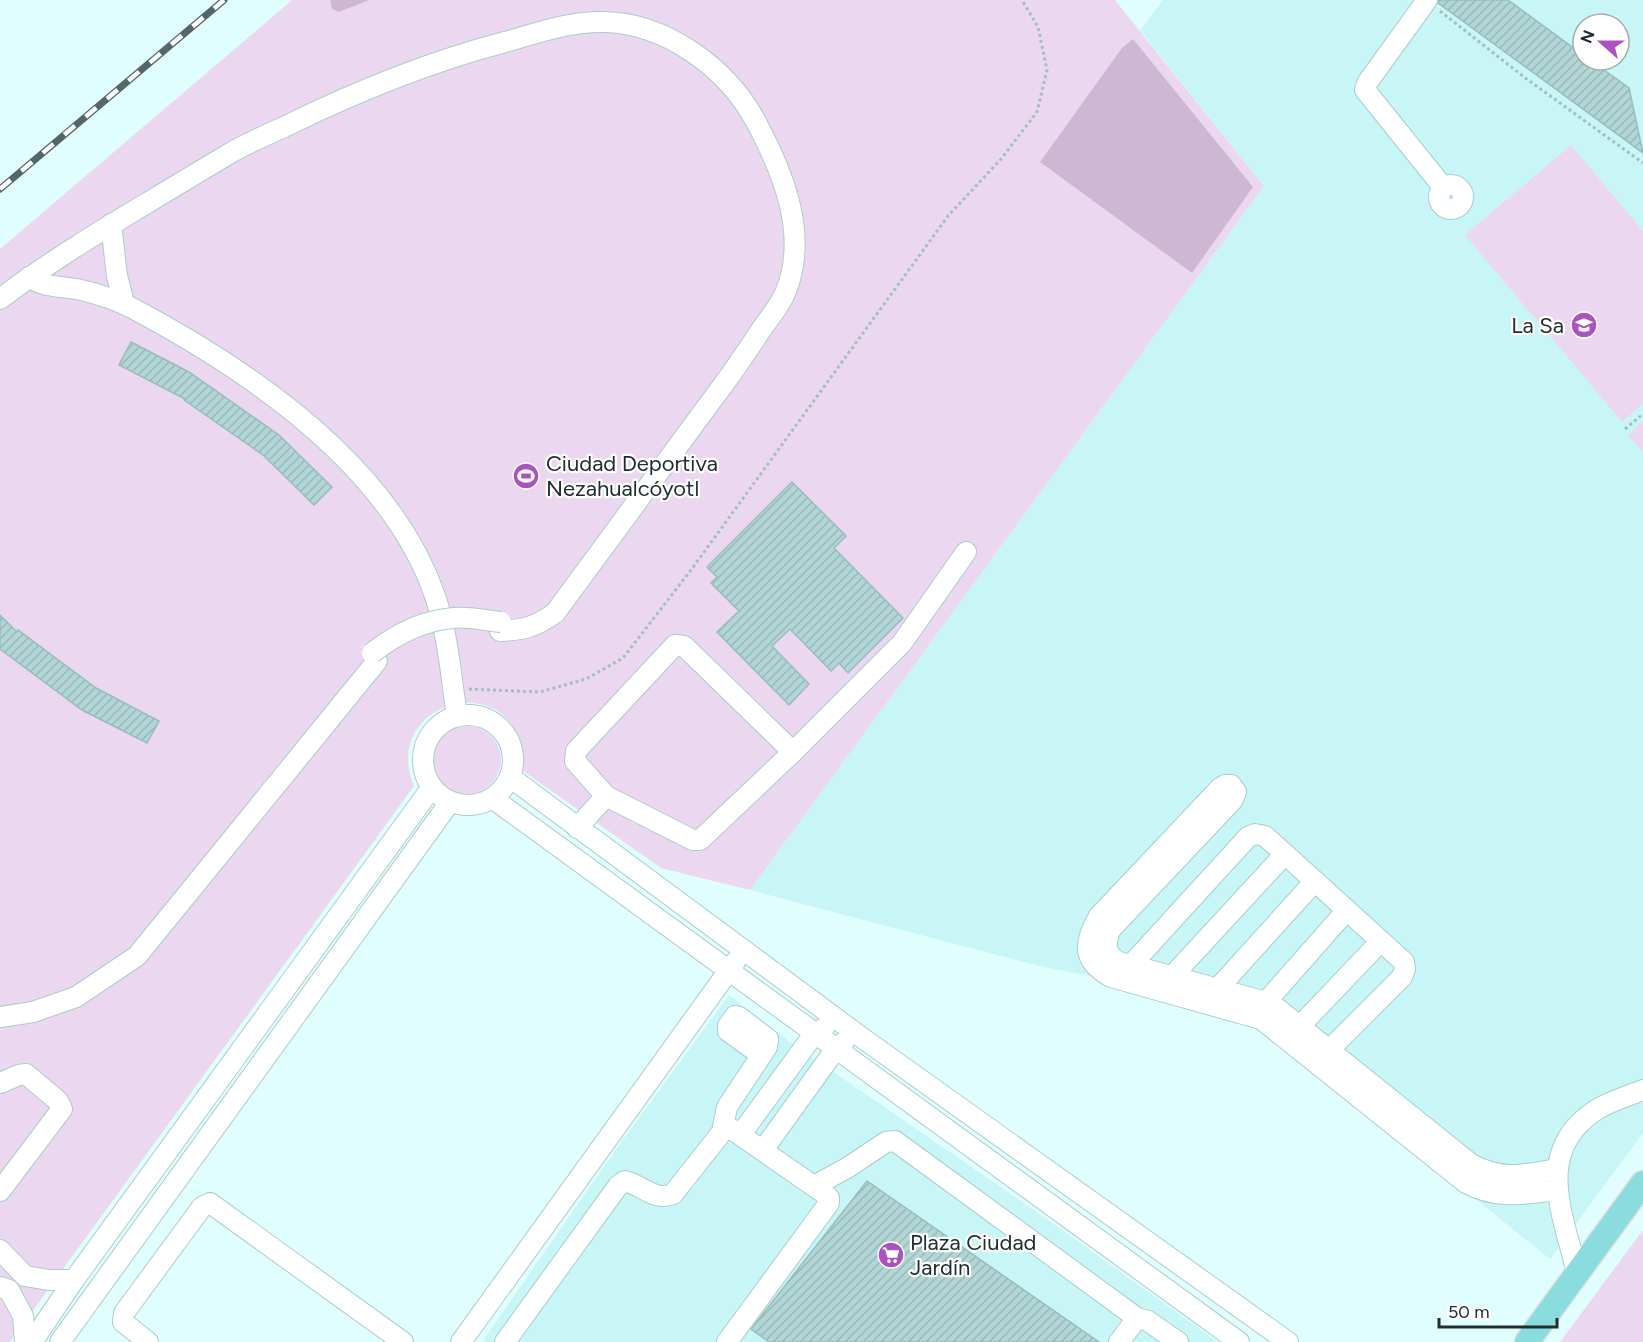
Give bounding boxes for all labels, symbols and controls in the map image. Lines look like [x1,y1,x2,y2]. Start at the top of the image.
north arrow [1571,12,1631,72]
text: N [1576,28,1599,46]
school or university icon: La Sa [1569,310,1599,340]
place label: La Sa [1511,312,1564,339]
place label: Ciudad Deportiva Nezahualcóyotl [546,450,718,502]
sports icon: Ciudad Deportiva Nezahualcóyotl [511,461,541,491]
place label: Plaza Ciudad Jardín [910,1229,1037,1281]
supermarket icon: Plaza Ciudad Jardín [876,1240,906,1270]
scale bar [1439,1291,1558,1329]
text: 50 m [1448,1301,1490,1323]

